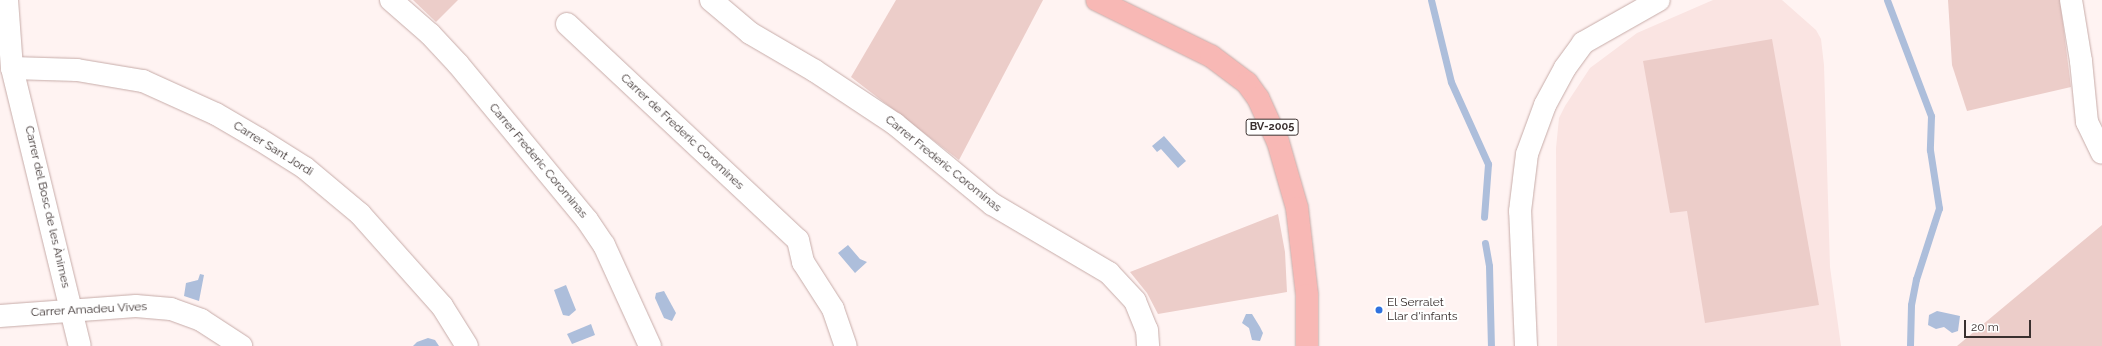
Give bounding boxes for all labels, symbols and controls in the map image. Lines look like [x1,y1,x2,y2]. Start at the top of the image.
street label: Carrer de Frederic Coromines [617,71,747,193]
street label: Carrer Frederic Corominas [486,101,590,221]
street label: Carrer Frederic Corominas [882,113,1004,215]
street label: Carrer Sant Jordi [230,118,316,180]
road number: BV-2005 [1245,118,1299,136]
street label: Carrer del Bosc de les Ànimes [21,124,73,290]
place label: El Serralet Llar d'infants [1387,296,1458,324]
street label: Carrer Amadeu Vives [30,300,148,320]
marker: El Serralet Llar d'infants [1374,305,1384,315]
scale bar [1966,312,2033,338]
text: 20 m [1971,320,1999,334]

